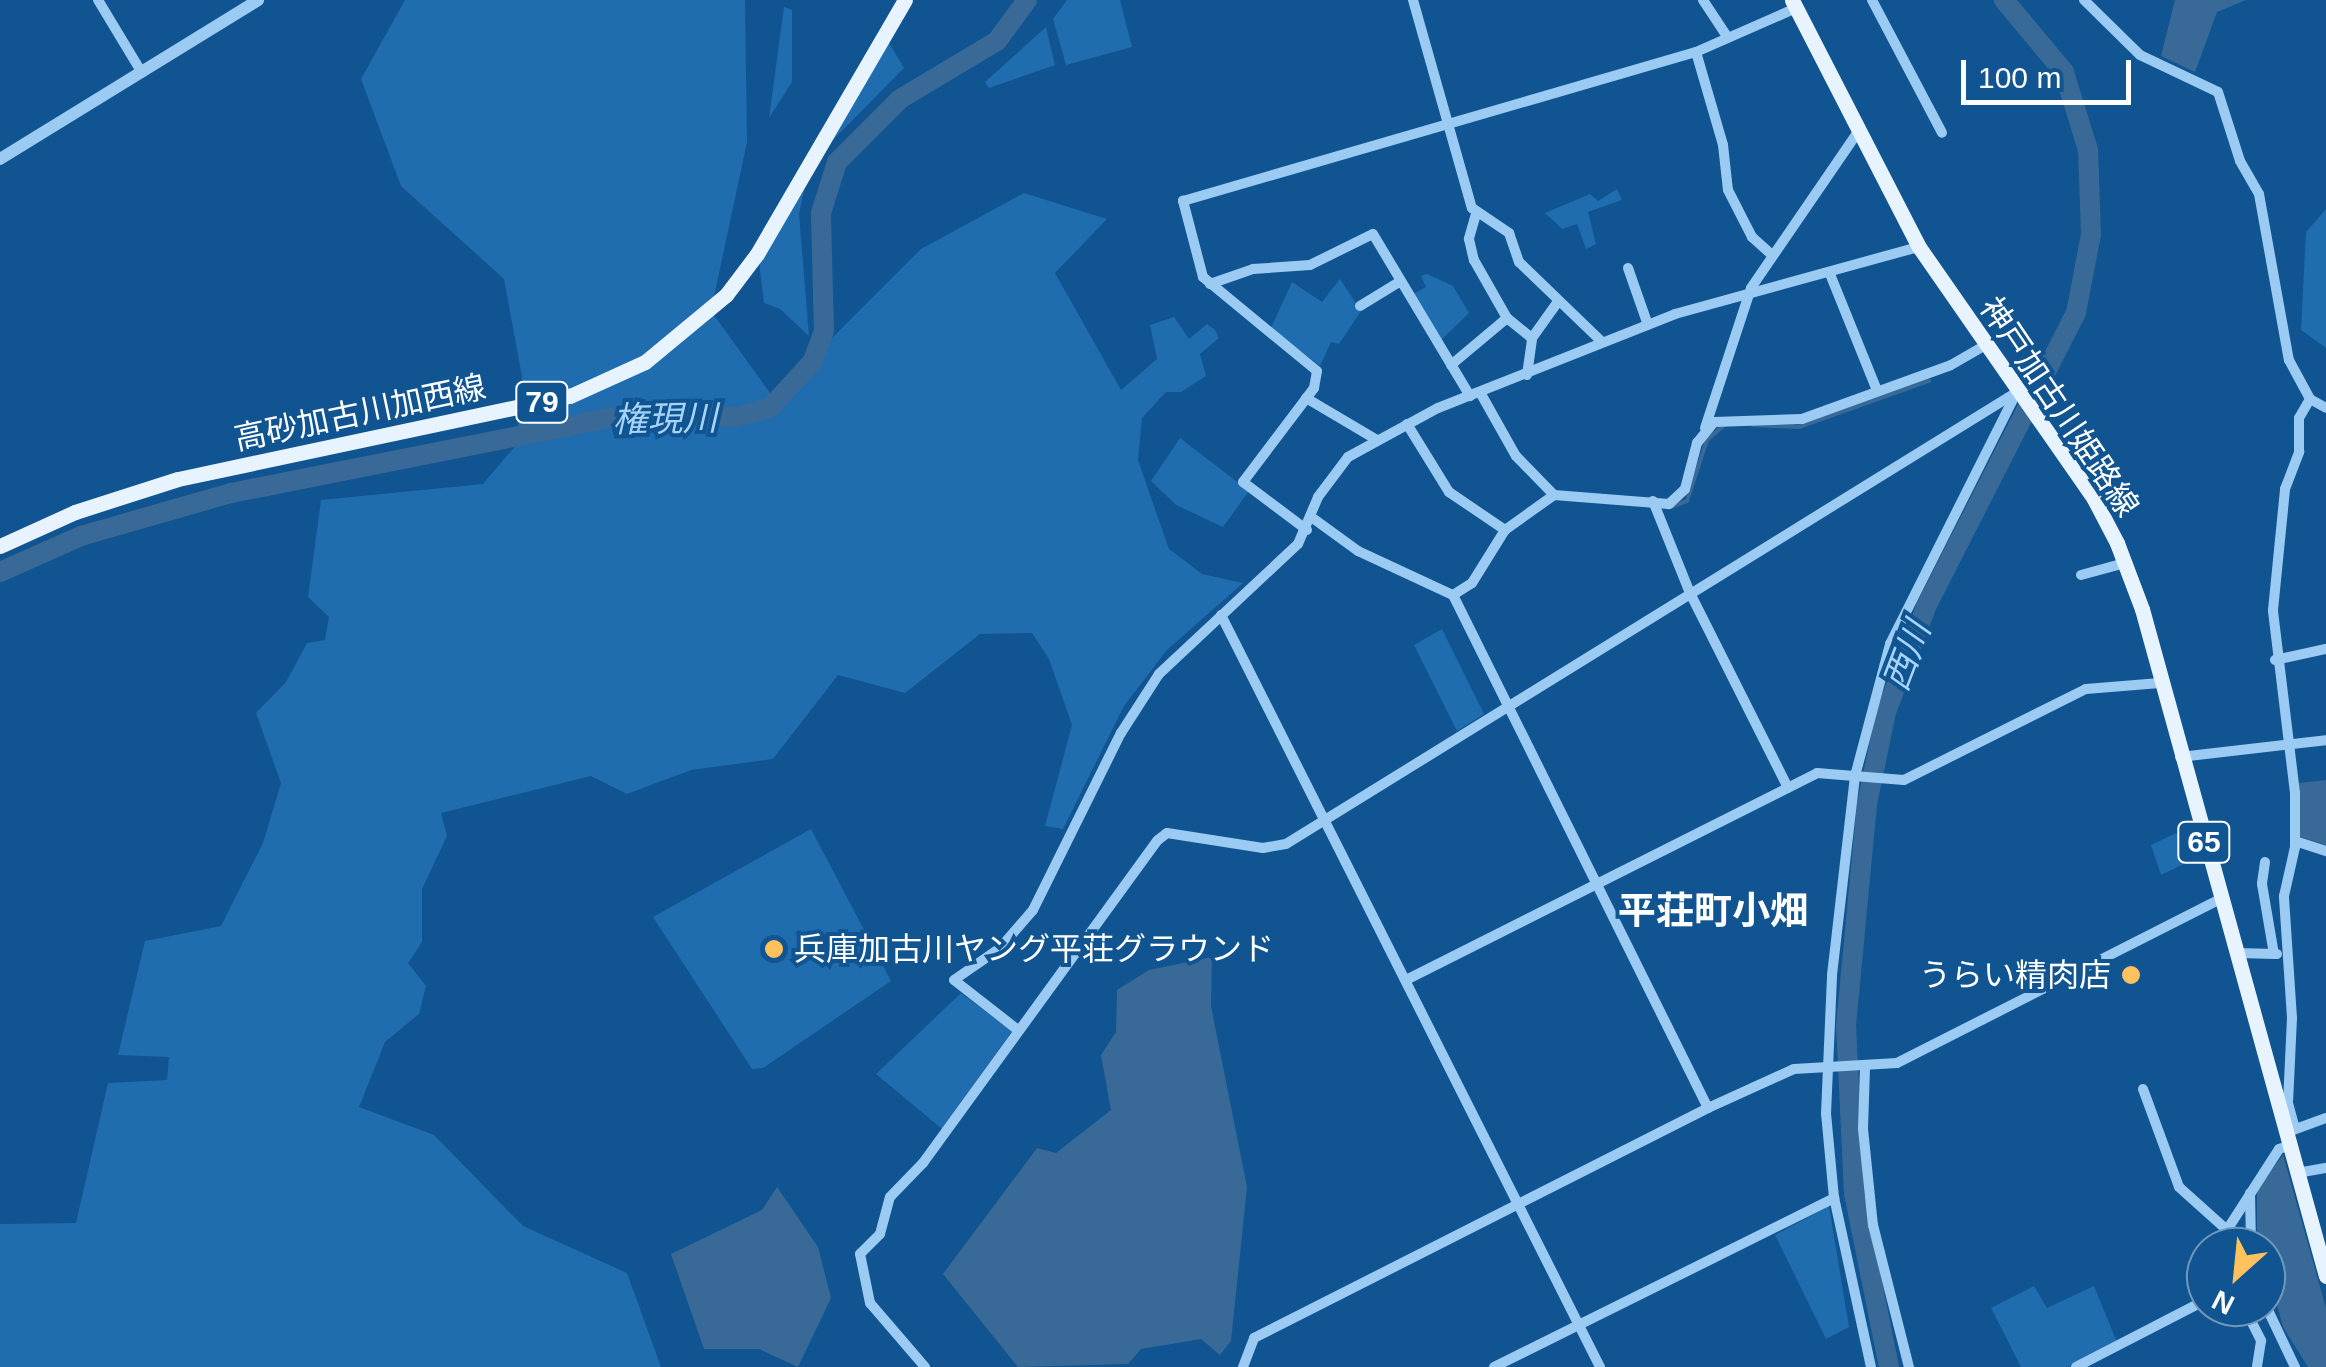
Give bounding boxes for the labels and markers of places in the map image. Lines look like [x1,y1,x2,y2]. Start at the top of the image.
place label: 兵庫加古川ヤング平荘グラウンド [794,930,1274,968]
marker: 兵庫加古川ヤング平荘グラウンド [763,938,785,960]
place label: うらい精肉店 [1919,956,2111,994]
marker: うらい精肉店 [2120,964,2142,986]

